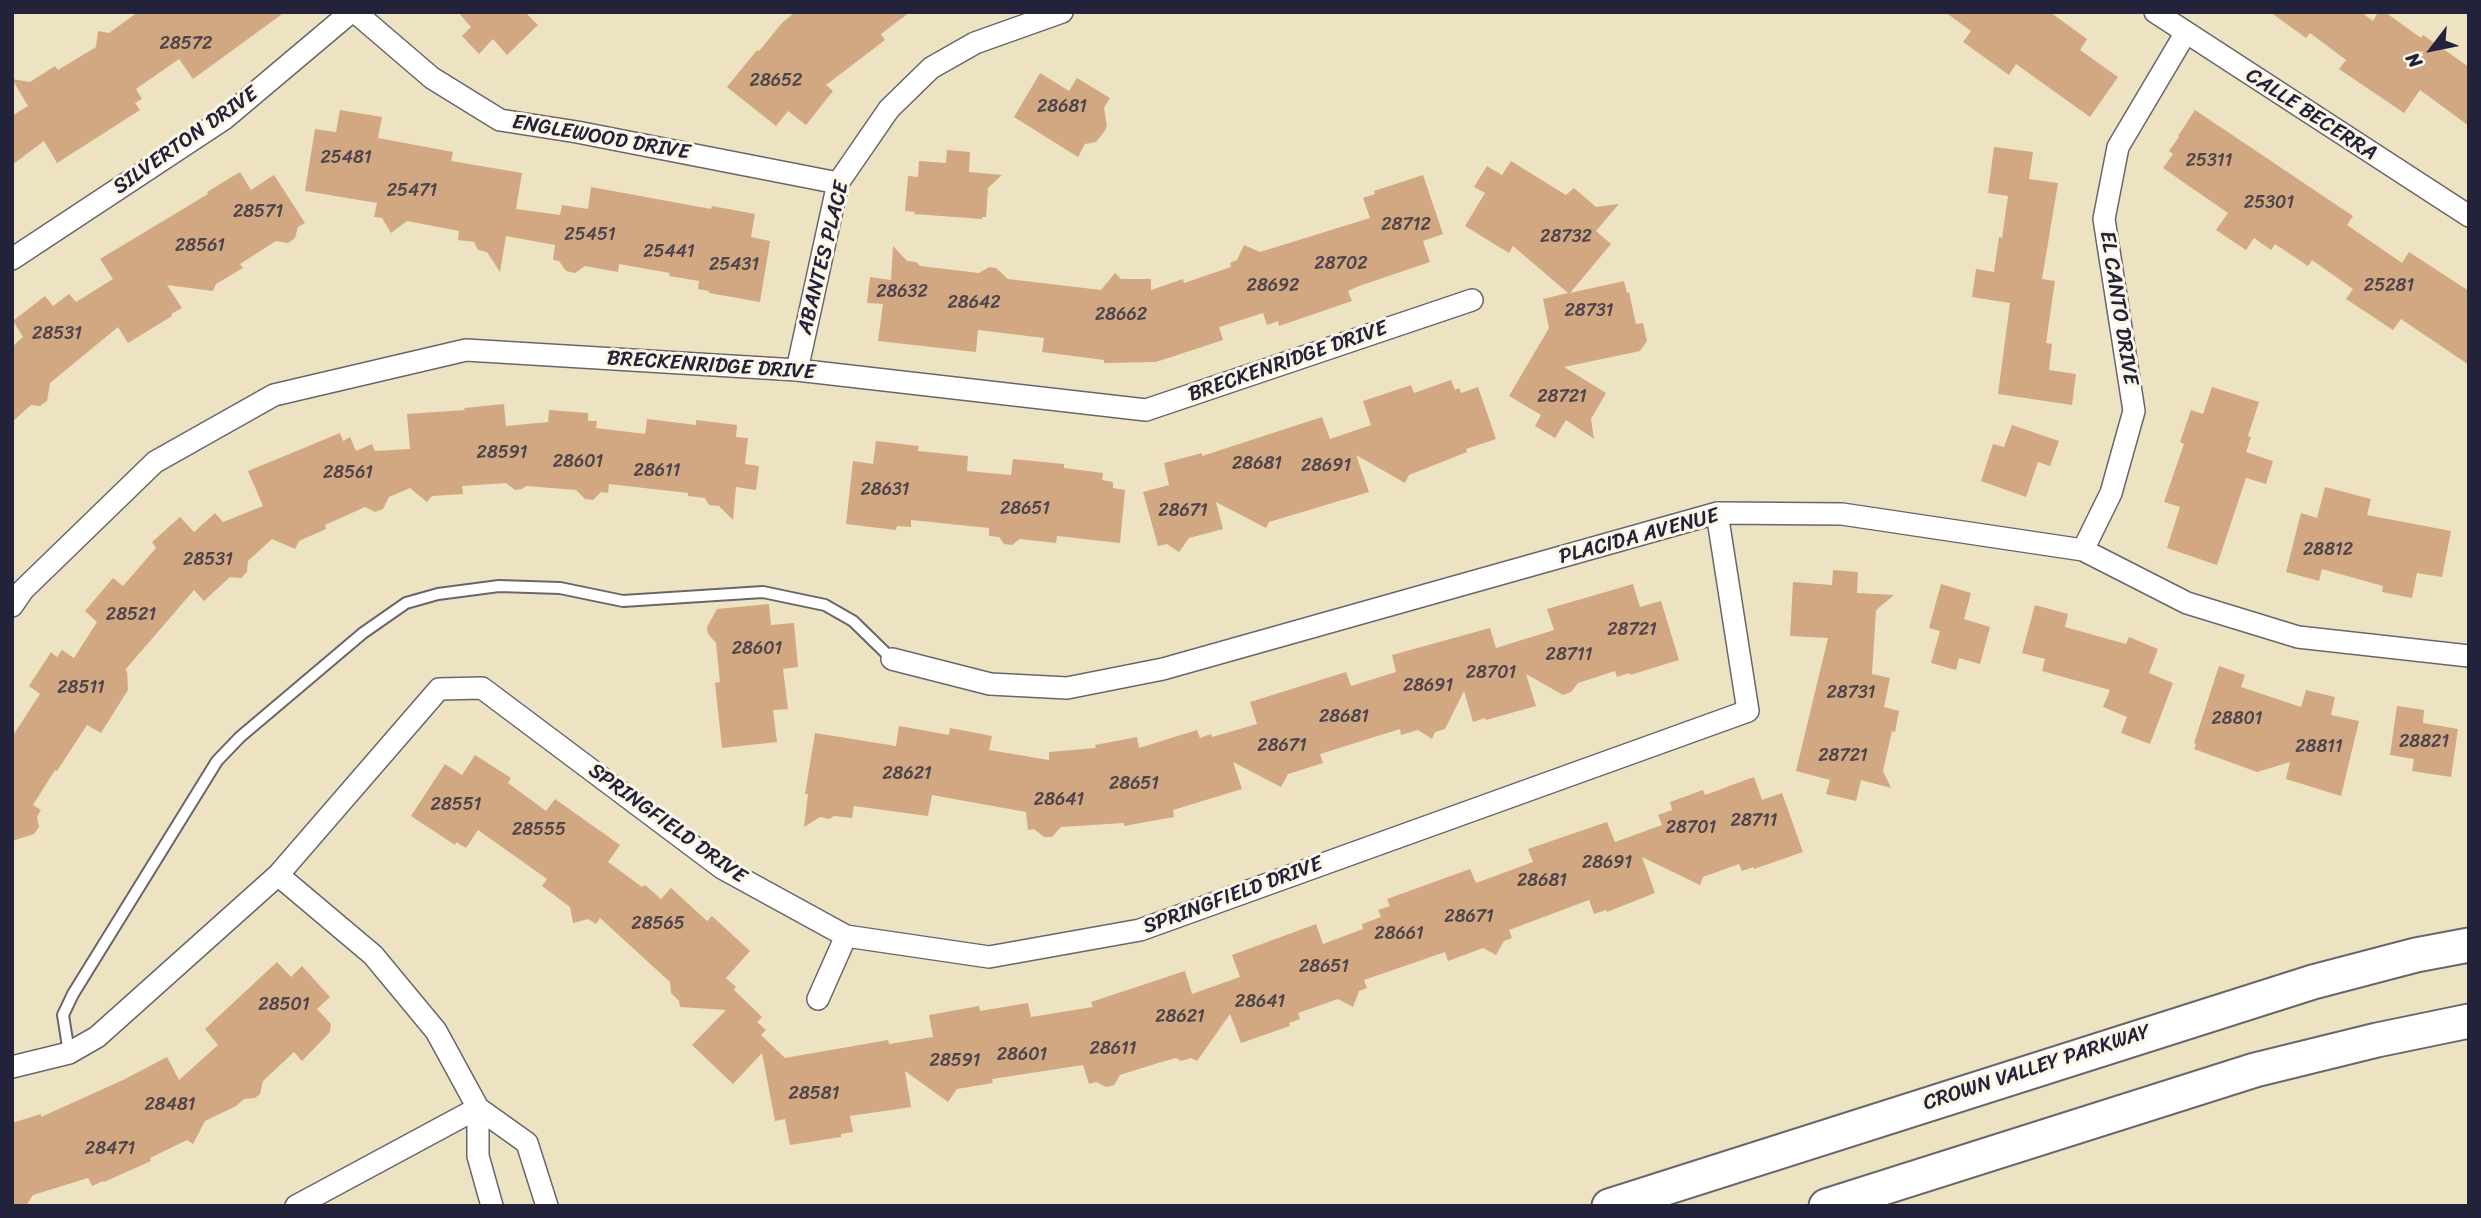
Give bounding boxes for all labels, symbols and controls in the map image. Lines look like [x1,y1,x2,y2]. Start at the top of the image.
north arrow [2397,14,2467,84]
house number: 28572 [160,33,212,55]
text: N [2396,46,2431,75]
street label: CALLE BECERRA [2241,63,2381,167]
house number: 28652 [750,70,802,92]
street label: SILVERTON DRIVE [109,82,263,200]
house number: 28681 [1037,96,1087,118]
street label: ENGLEWOOD DRIVE [510,110,692,166]
house number: 25481 [320,147,372,169]
house number: 25311 [2186,150,2232,172]
street label: ABANTES PLACE [793,179,855,337]
house number: 25471 [387,180,437,202]
house number: 25301 [2244,192,2294,214]
house number: 28571 [233,201,283,223]
house number: 28712 [1381,214,1431,236]
house number: 25451 [564,224,616,246]
house number: 28732 [1540,226,1592,248]
street label: EL CANTO DRIVE [2093,229,2143,387]
house number: 28561 [175,235,225,257]
house number: 25441 [643,241,695,263]
house number: 28702 [1314,253,1368,275]
house number: 25431 [709,254,759,276]
house number: 28692 [1247,275,1299,297]
house number: 25281 [2364,275,2414,297]
house number: 28632 [876,281,928,303]
house number: 28642 [947,292,1001,314]
house number: 28731 [1564,300,1614,322]
house number: 28662 [1095,304,1147,326]
street label: BRECKENRIDGE DRIVE [1185,316,1391,408]
house number: 28531 [32,323,82,345]
street label: BRECKENRIDGE DRIVE [606,346,816,386]
house number: 28721 [1537,386,1587,408]
house number: 28591 [476,442,528,464]
house number: 28601 [553,451,603,473]
house number: 28681 [1232,453,1282,475]
house number: 28691 [1301,455,1351,477]
house number: 28611 [634,460,680,482]
house number: 28561 [323,462,373,484]
house number: 28631 [860,479,910,501]
house number: 28651 [1000,498,1050,520]
house number: 28671 [1158,500,1208,522]
street label: PLACIDA AVENUE [1556,504,1722,570]
house number: 28812 [2303,539,2353,561]
house number: 28531 [183,549,233,571]
house number: 28521 [106,604,156,626]
house number: 28721 [1607,619,1657,641]
house number: 28601 [732,638,782,660]
house number: 28711 [1546,644,1592,666]
house number: 28701 [1466,662,1516,684]
house number: 28691 [1403,675,1453,697]
house number: 28511 [57,677,105,699]
house number: 28731 [1826,682,1876,704]
house number: 28681 [1319,706,1369,728]
house number: 28801 [2211,708,2263,730]
house number: 28821 [2399,731,2449,753]
house number: 28671 [1257,735,1307,757]
house number: 28811 [2295,736,2343,758]
house number: 28721 [1818,745,1868,767]
street label: SPRINGFIELD DRIVE [583,758,751,890]
house number: 28621 [882,763,932,785]
house number: 28651 [1109,773,1159,795]
house number: 28641 [1034,789,1084,811]
house number: 28551 [431,794,481,816]
house number: 28711 [1731,810,1777,832]
house number: 28701 [1666,817,1716,839]
house number: 28555 [512,819,566,841]
street label: SPRINGFIELD DRIVE [1140,852,1326,940]
house number: 28691 [1582,852,1632,874]
house number: 28681 [1517,870,1567,892]
house number: 28671 [1444,906,1494,928]
house number: 28565 [631,913,685,935]
house number: 28661 [1374,923,1424,945]
house number: 28651 [1299,956,1349,978]
house number: 28641 [1235,991,1285,1013]
house number: 28501 [258,994,310,1016]
house number: 28621 [1155,1006,1205,1028]
street label: CROWN VALLEY PARKWAY [1920,1019,2154,1117]
house number: 28611 [1090,1038,1136,1060]
house number: 28601 [997,1044,1047,1066]
house number: 28591 [929,1050,981,1072]
house number: 28581 [789,1083,839,1105]
house number: 28481 [144,1094,196,1116]
house number: 28471 [85,1138,135,1160]

